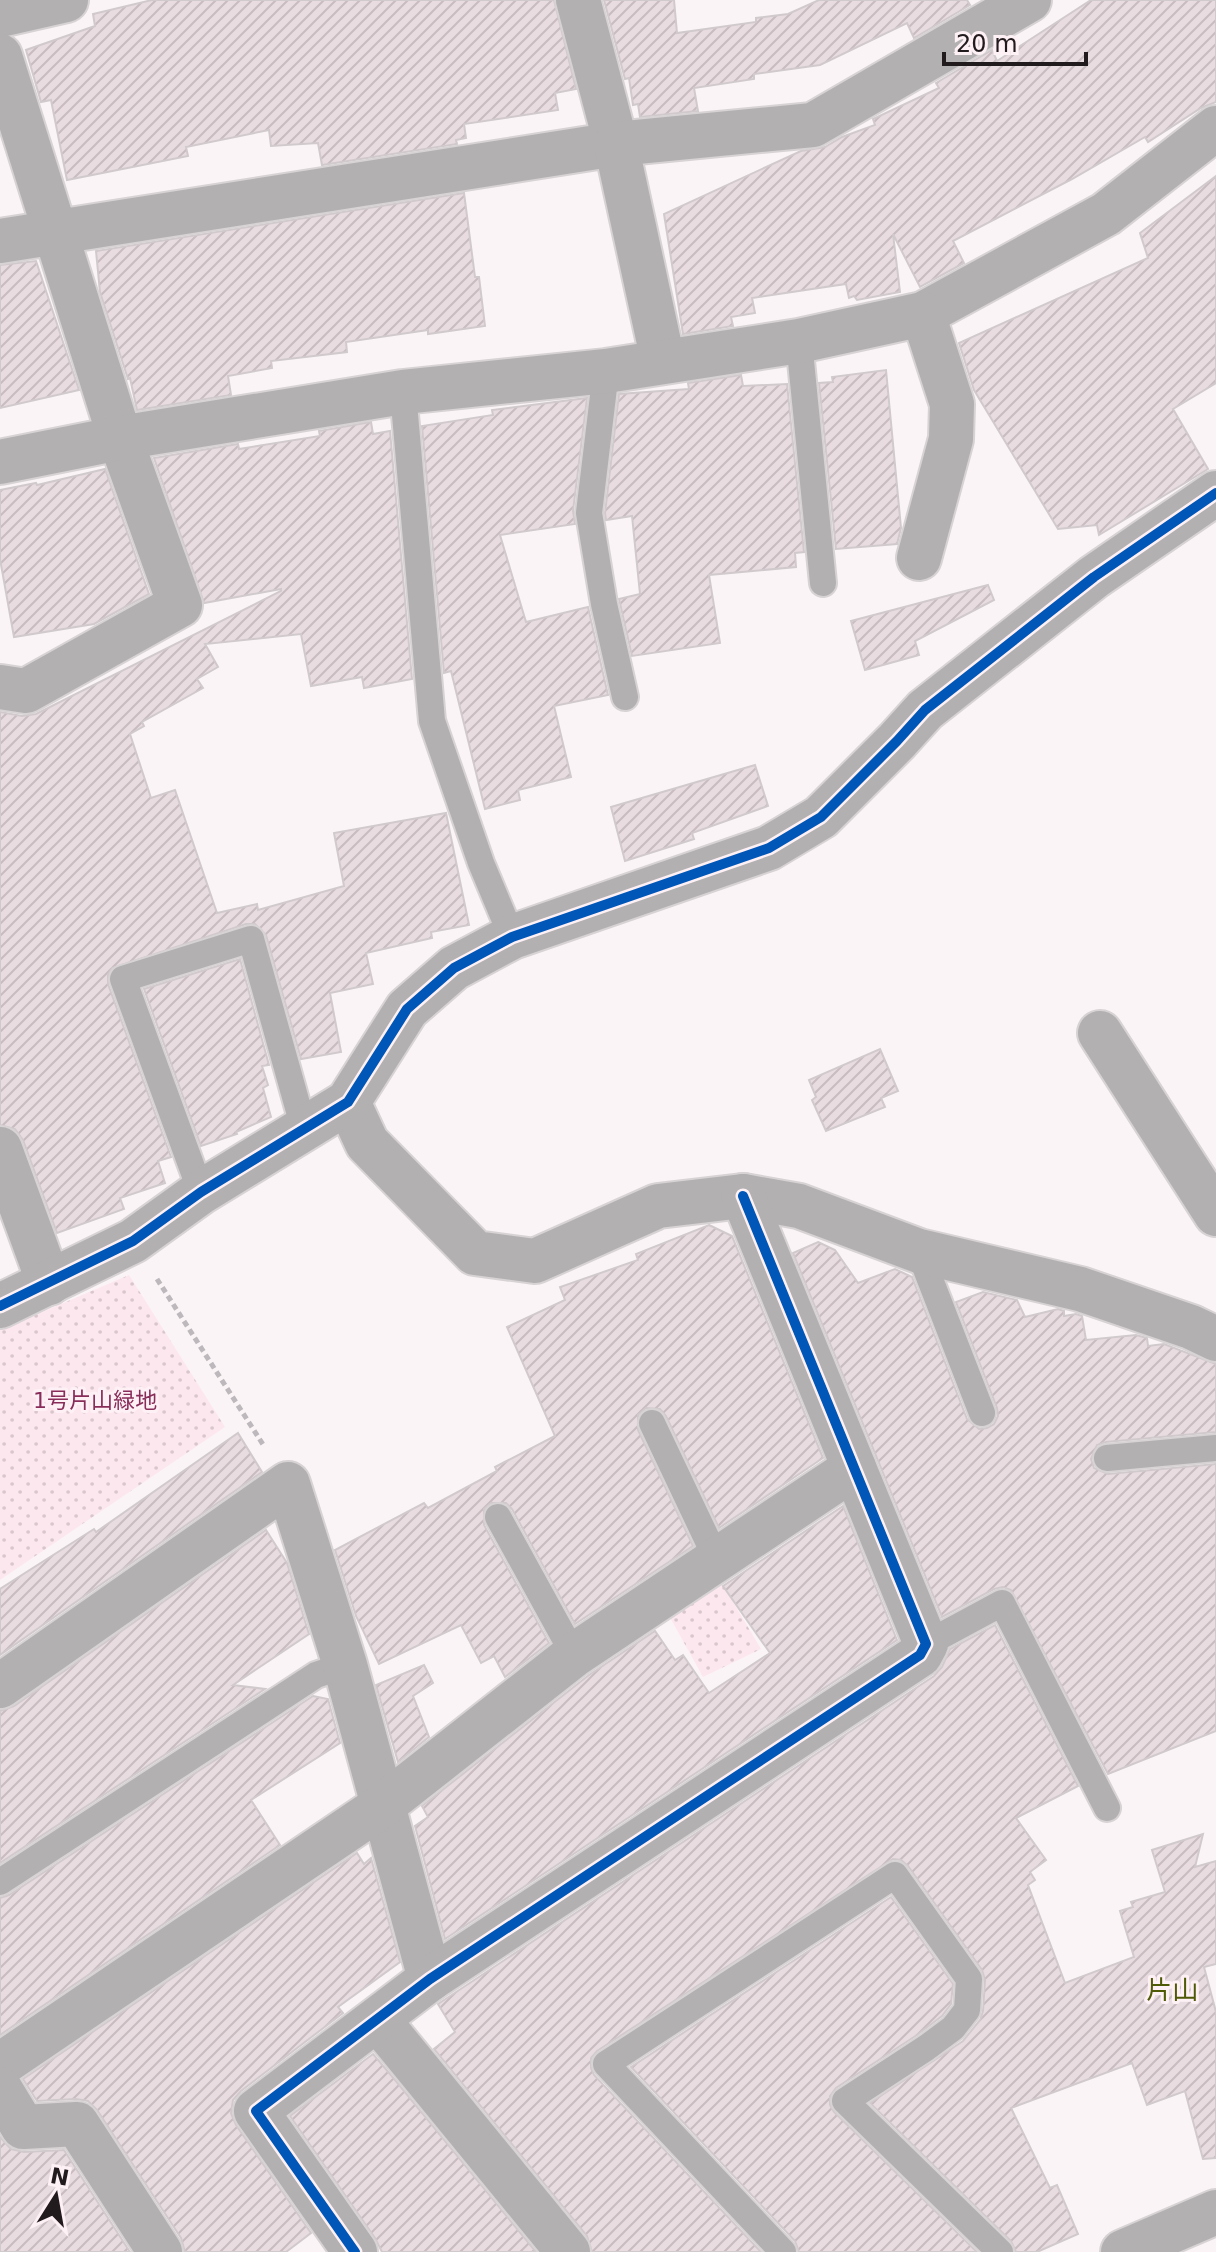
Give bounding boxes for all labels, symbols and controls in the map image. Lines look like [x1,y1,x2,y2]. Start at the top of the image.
scale bar [944,16,1086,66]
text: 20 m [956,30,1018,58]
park label: 1号片山緑地 [33,1388,157,1413]
district label: 片山 [1146,1975,1198,2005]
north arrow [16,2156,96,2236]
text: N [48,2163,71,2191]

